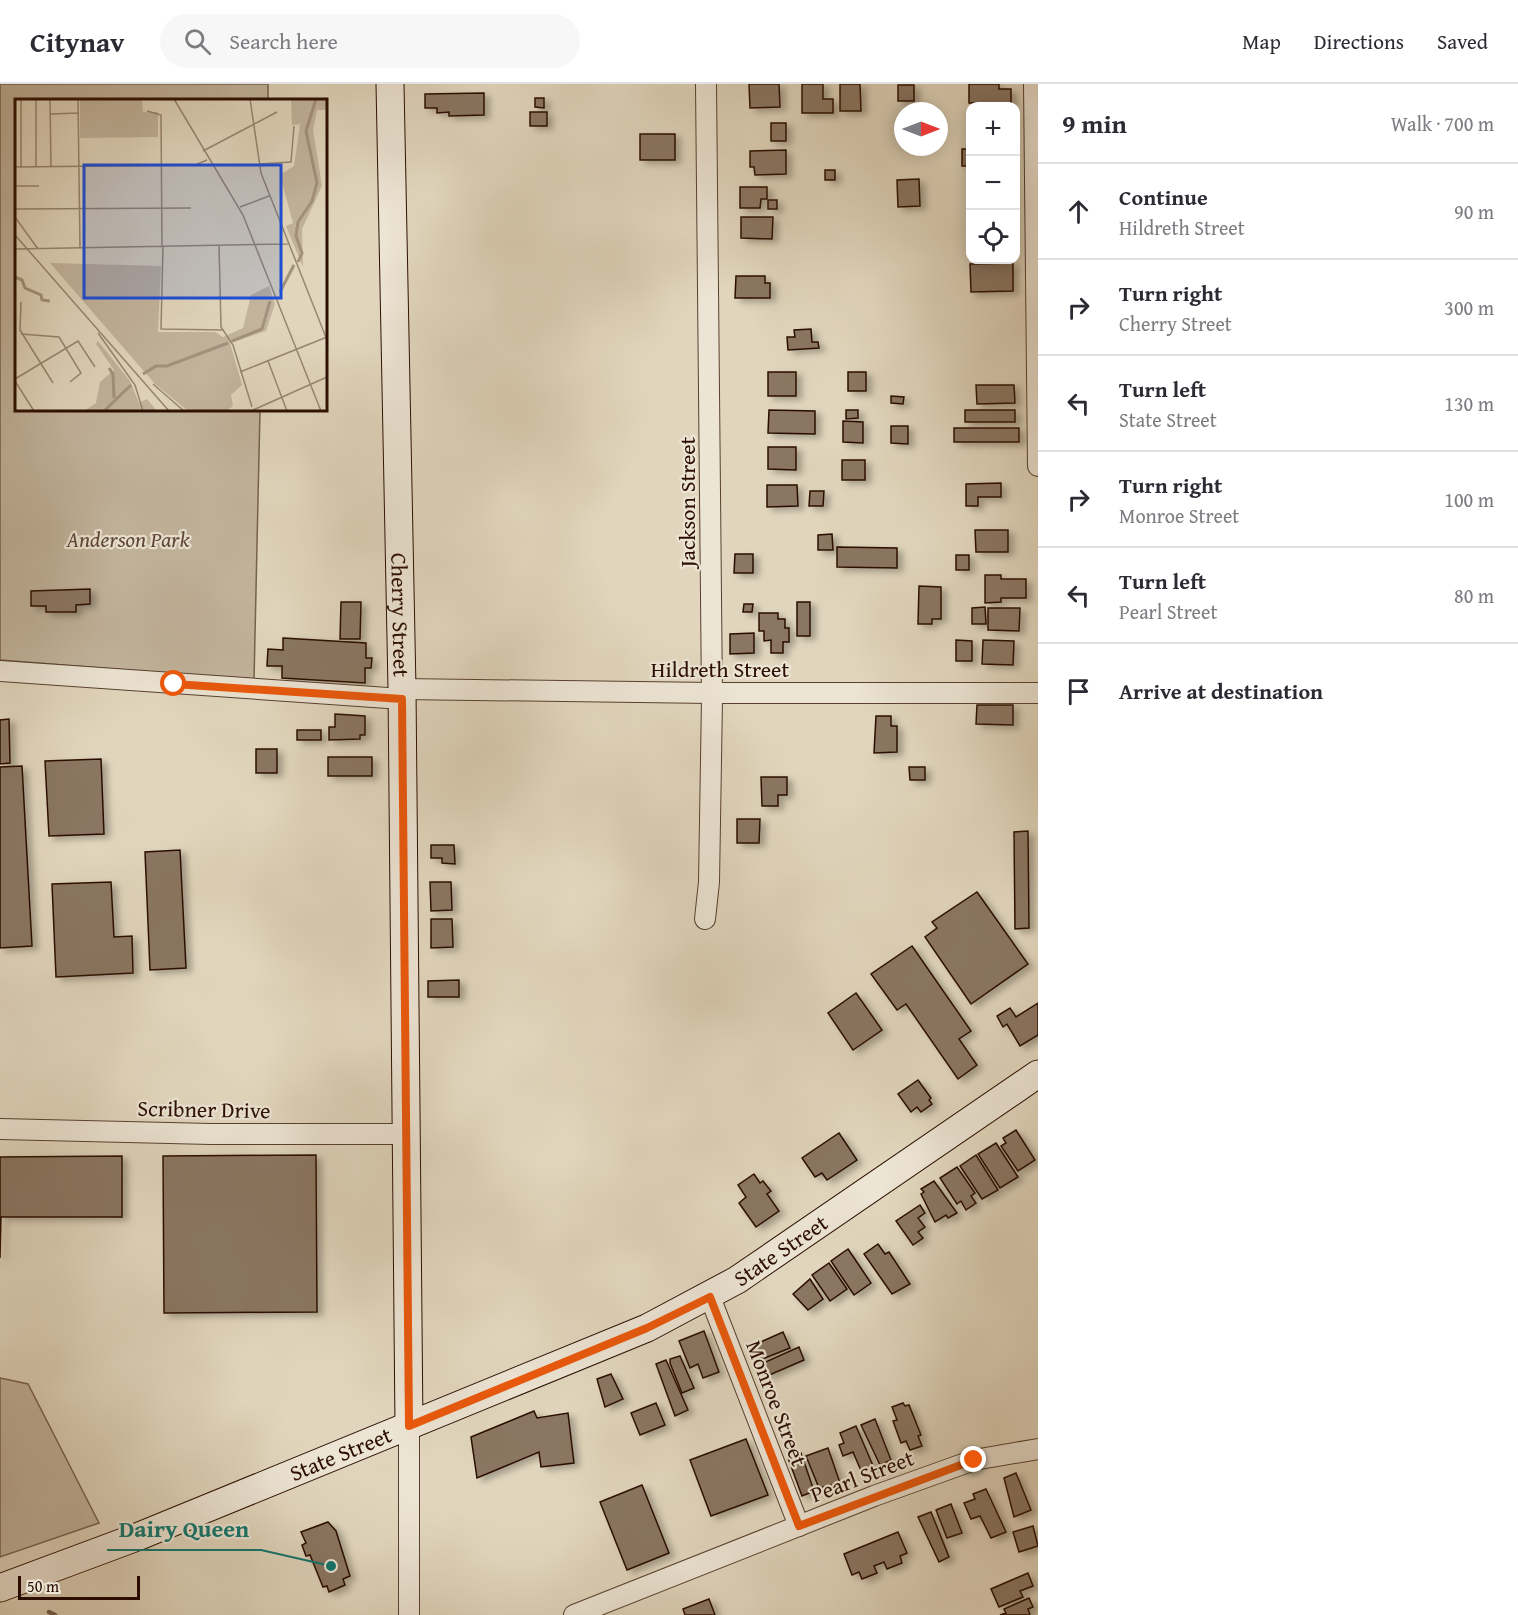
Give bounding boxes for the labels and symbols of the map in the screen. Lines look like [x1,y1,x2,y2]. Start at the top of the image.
inset map [15,99,327,411]
north arrow [894,102,948,156]
street label: Jackson Street [671,436,703,570]
park label: Anderson Park [65,523,191,555]
street label: Cherry Street [383,552,418,678]
street label: Hildreth Street [651,653,789,685]
route start [160,670,186,696]
street label: Scribner Drive [137,1092,271,1126]
street label: State Street [727,1207,834,1294]
street label: Monroe Street [738,1335,816,1471]
street label: State Street [285,1418,396,1489]
street label: Pearl Street [806,1442,918,1510]
route end [960,1446,986,1472]
callout: Dairy Queen [107,1508,261,1550]
text: Dairy Queen [119,1511,249,1546]
scale bar [18,1573,140,1600]

